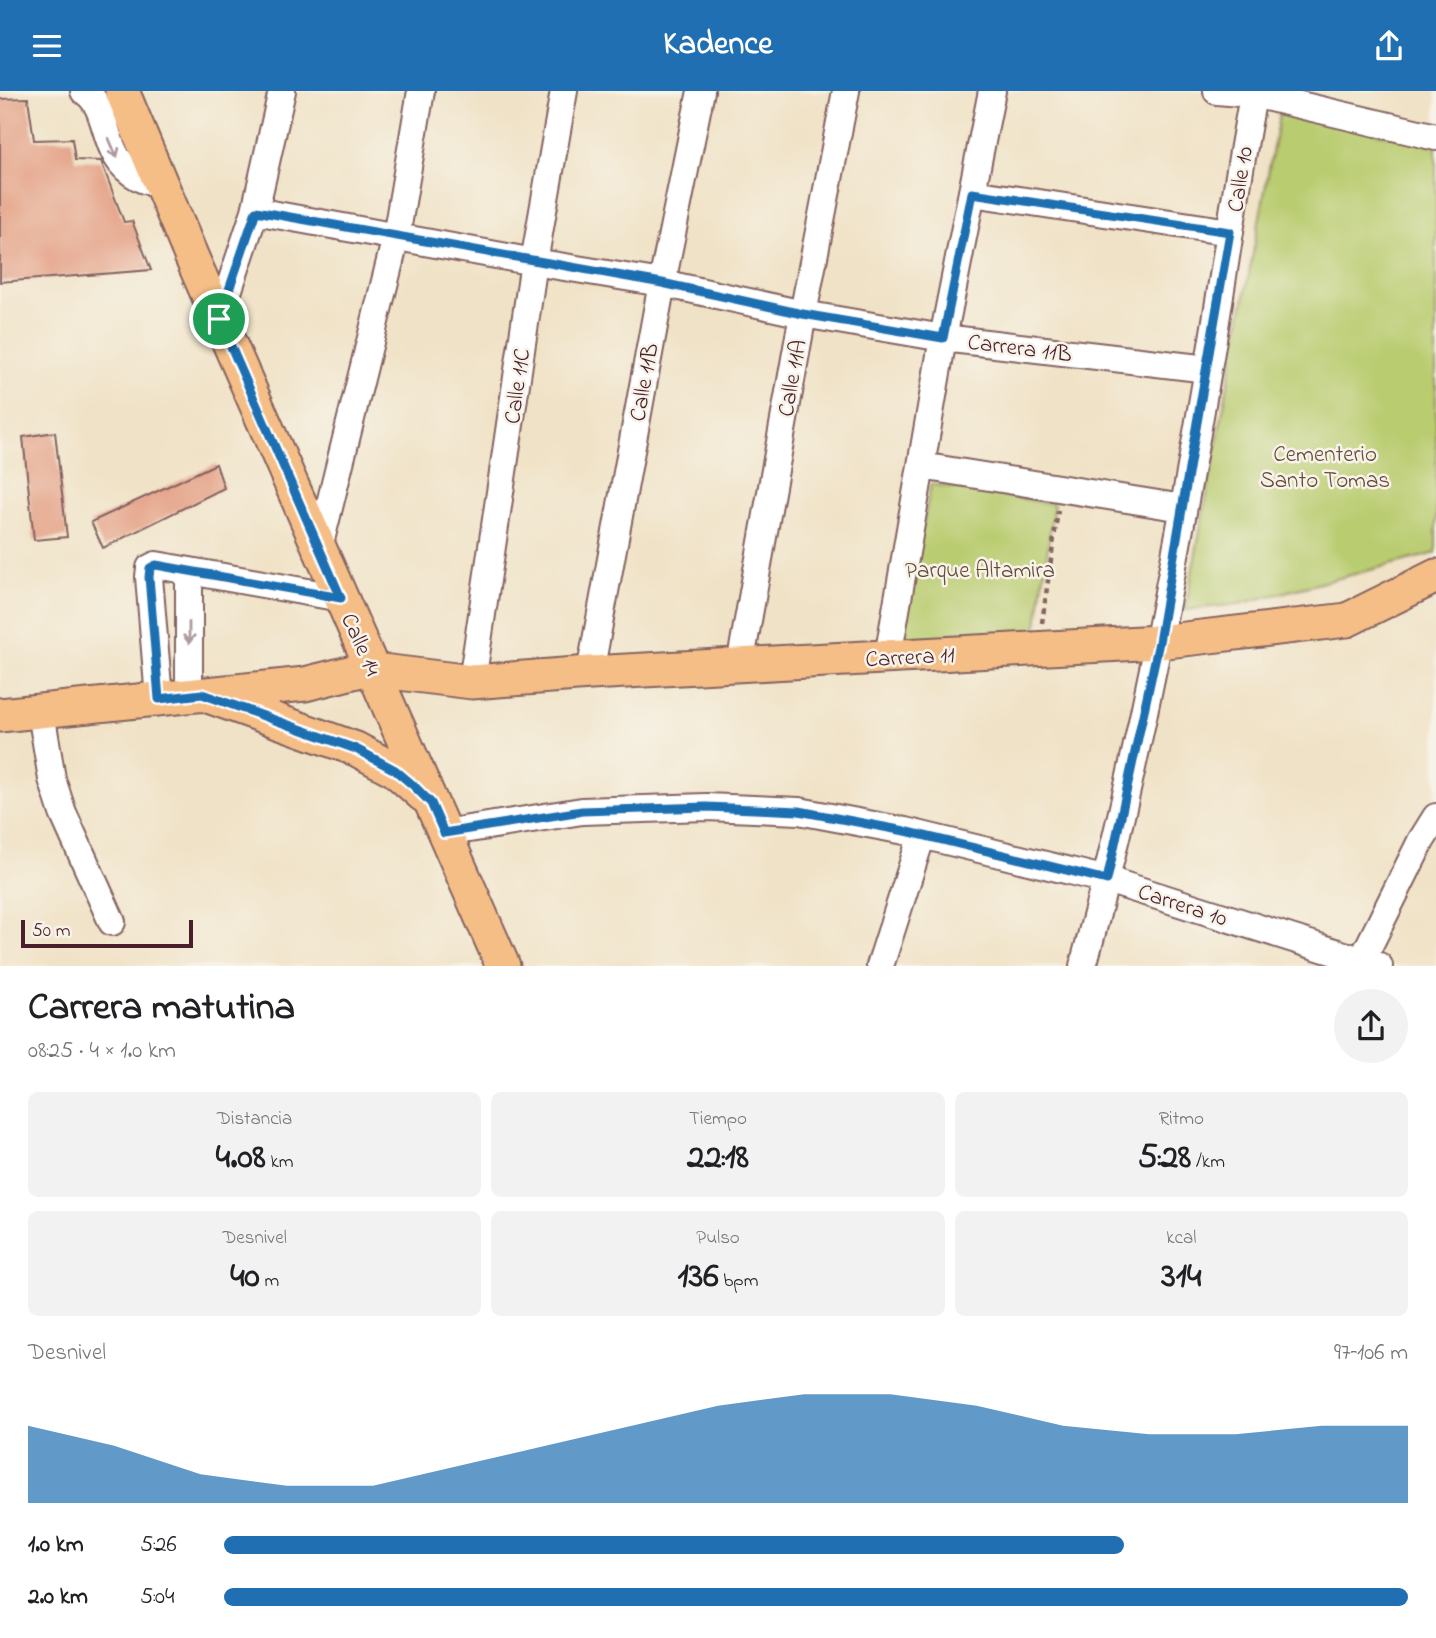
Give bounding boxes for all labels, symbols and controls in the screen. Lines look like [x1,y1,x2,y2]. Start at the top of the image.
text: Kadence [663,22,773,69]
icon: menu [28,27,66,65]
icon: share [1370,27,1408,65]
one-way arrow [107,136,120,158]
street label: Calle 10 [1220,144,1263,215]
pin [189,289,249,349]
icon: arrive [200,300,238,338]
street label: Carrera 11B [966,327,1074,372]
street label: Calle 11A [770,337,816,420]
street label: Calle 11B [622,341,669,424]
street label: Calle 11C [497,346,540,426]
park label: Cementerio Santo Tomas [1260,439,1390,498]
park label: Parque Altamira [905,555,1055,588]
street label: Calle 14 [331,608,388,682]
one-way arrow [182,621,196,644]
street label: Carrera 11 [865,640,956,677]
street label: Carrera 10 [1133,876,1231,936]
scale bar [21,917,192,949]
text: 50 m [32,918,71,945]
text: Carrera matutina [28,981,295,1037]
button: share [1334,989,1408,1063]
text: 08:25 · 4 × 1.0 km [28,1035,176,1068]
text: Distancia [217,1106,292,1133]
text: Tiempo [689,1106,747,1133]
text: Ritmo [1159,1106,1204,1133]
text: 4.08 [216,1133,266,1184]
text: 22:18 [687,1133,749,1184]
text: 5:28 [1138,1133,1191,1184]
text: km [266,1149,293,1176]
text: /km [1191,1149,1225,1176]
text: Desnivel [222,1225,287,1252]
text: Pulso [696,1225,740,1252]
text: kcal [1166,1225,1196,1252]
text: 40 [230,1252,260,1303]
text: 136 [678,1252,719,1303]
text: 314 [1161,1252,1201,1303]
text: m [260,1268,279,1295]
text: bpm [719,1268,758,1295]
text: Desnivel [28,1337,106,1370]
text: 97–106 m [1334,1337,1408,1370]
text: 1.0 km [28,1529,84,1562]
text: 5:26 [140,1529,177,1562]
text: 2.0 km [28,1581,88,1614]
text: 5:04 [140,1581,175,1614]

